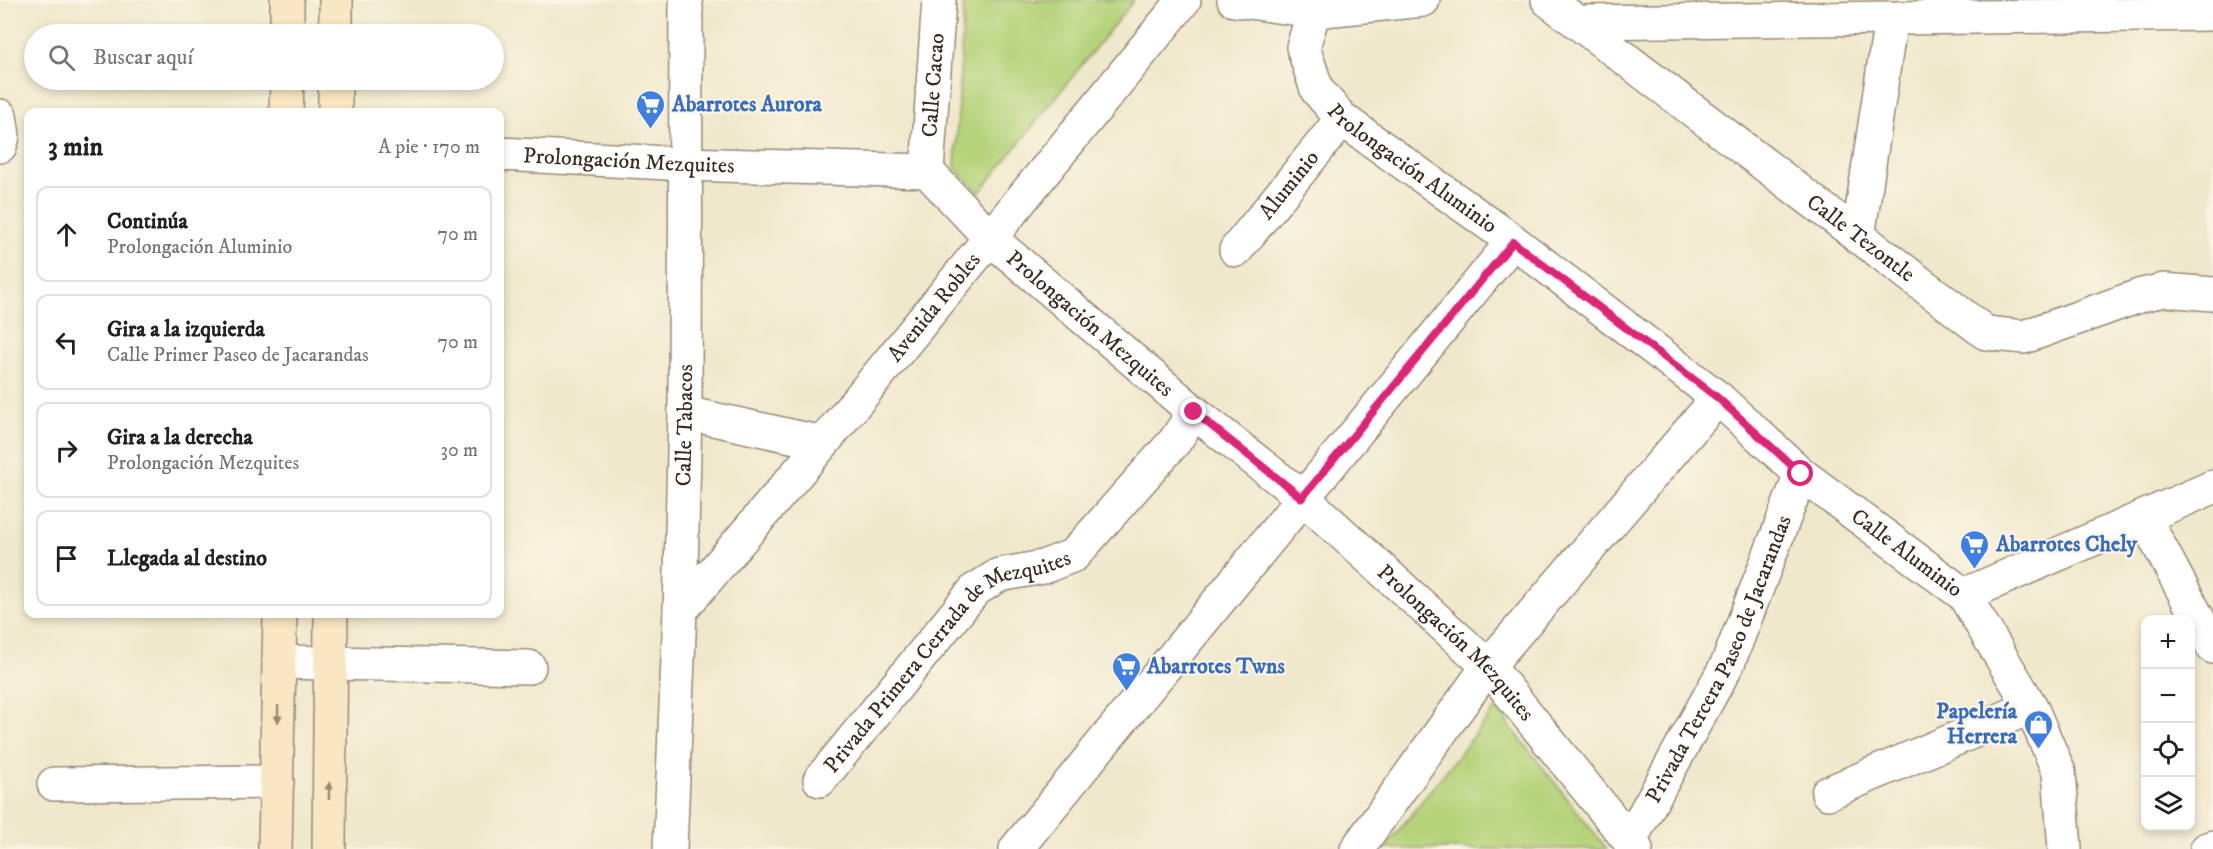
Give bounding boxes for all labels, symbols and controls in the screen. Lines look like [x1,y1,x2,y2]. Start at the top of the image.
search box [24,24,504,90]
street label: Calle Cacao [916,32,950,138]
icon: search [45,41,78,74]
text: Buscar aquí [93,44,193,71]
supermarket icon: Abarrotes Aurora [635,88,667,130]
place label: Abarrotes Aurora [671,91,823,118]
street label: Prolongación Aluminio [1321,98,1503,239]
text: 3 min [48,131,103,164]
text: A pie · 170 m [378,135,480,160]
street label: Prolongación Mezquites [522,142,735,179]
street label: Aluminio [1253,145,1325,225]
street label: Calle Tezontle [1801,188,1920,288]
text: Continúa [107,208,188,235]
icon: ahead [50,218,83,251]
text: 70 m [437,222,478,247]
text: Prolongación Aluminio [107,235,292,260]
street label: Prolongación Mezquites [1001,245,1179,402]
street label: Avenida Robles [881,247,986,367]
text: Gira a la izquierda [107,316,265,343]
icon: left [50,326,83,359]
text: 70 m [437,330,478,355]
text: Calle Primer Paseo de Jacarandas [107,343,369,368]
street label: Calle Tabacos [670,364,699,487]
route end [1180,398,1206,424]
text: Gira a la derecha [107,424,253,451]
icon: right [50,434,83,467]
text: 30 m [440,438,478,463]
text: Prolongación Mezquites [107,451,299,476]
route start [1787,460,1813,486]
street label: Calle Aluminio [1846,502,1968,603]
street label: Privada Tercera Paseo de Jacarandas [1640,511,1797,808]
supermarket icon: Abarrotes Chely [1959,528,1991,570]
place label: Abarrotes Chely [1995,531,2137,558]
icon: arrive [50,542,83,575]
street label: Privada Primera Cerrada de Mezquites [818,544,1075,778]
text: Llegada al destino [107,545,267,572]
street label: Prolongación Mezquites [1372,558,1540,726]
map controls [2141,615,2195,831]
button: + [2141,615,2195,669]
supermarket icon: Abarrotes Twns [1110,650,1142,692]
place label: Abarrotes Twns [1146,653,1286,680]
button: − [2141,669,2195,723]
place label: Papelería Herrera [1936,698,2018,750]
one-way arrow [273,704,283,723]
shop icon: Papelería Herrera [2022,708,2054,750]
button: locate [2141,723,2195,777]
button: layers [2141,777,2195,831]
one-way arrow [324,781,334,800]

